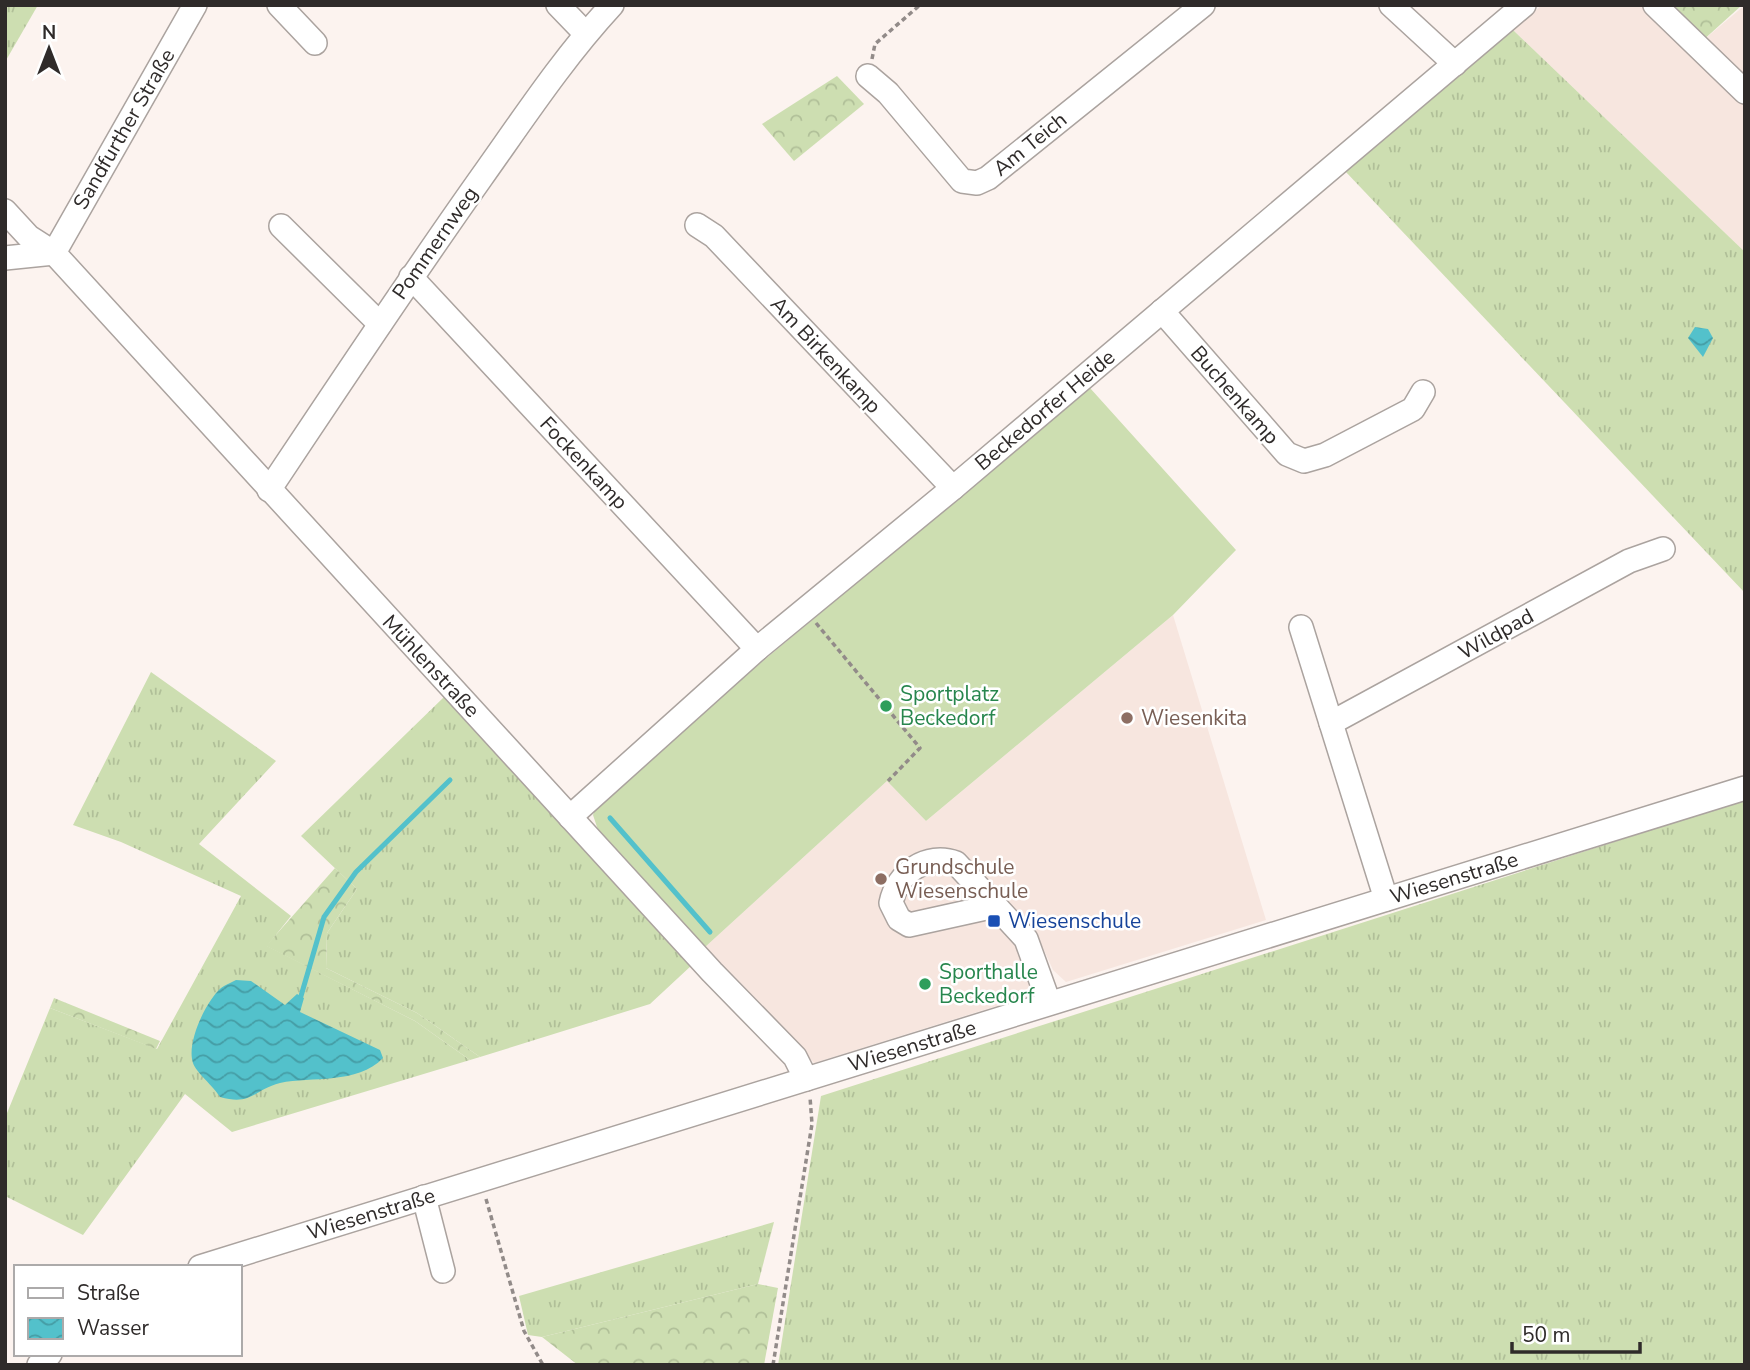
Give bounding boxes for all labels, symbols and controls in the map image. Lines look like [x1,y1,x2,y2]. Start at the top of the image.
north arrow [14,14,84,84]
text: N [42,20,56,46]
street label: Sandfurther Straße [67,43,181,215]
street label: Am Teich [987,106,1073,182]
street label: Pommernweg [386,181,484,305]
street label: Am Birkenkamp [764,290,888,420]
street label: Buchenkamp [1184,340,1286,450]
street label: Beckedorfer Heide [969,343,1121,477]
street label: Fockenkamp [534,410,634,516]
street label: Wildpad [1453,602,1539,666]
street label: Mühlenstraße [376,609,486,723]
place label: Sportplatz Beckedorf [900,680,999,732]
marker: Sportplatz Beckedorf [878,698,894,714]
place label: Wiesenkita [1141,704,1247,732]
marker: Wiesenkita [1119,710,1135,726]
street label: Wiesenstraße [1387,845,1521,911]
place label: Grundschule Wiesenschule [895,853,1028,905]
marker: Grundschule Wiesenschule [873,871,889,887]
place label: Wiesenschule [1008,907,1141,935]
marker: Wiesenschule [986,913,1002,929]
place label: Sporthalle Beckedorf [939,958,1038,1010]
marker: Sporthalle Beckedorf [917,976,933,992]
street label: Wiesenstraße [845,1013,979,1079]
street label: Wiesenstraße [304,1181,438,1247]
legend [14,1265,242,1356]
text: Straße [77,1279,140,1307]
scale bar [1512,1310,1640,1354]
text: Wasser [77,1314,149,1342]
text: 50 m [1522,1321,1571,1349]

